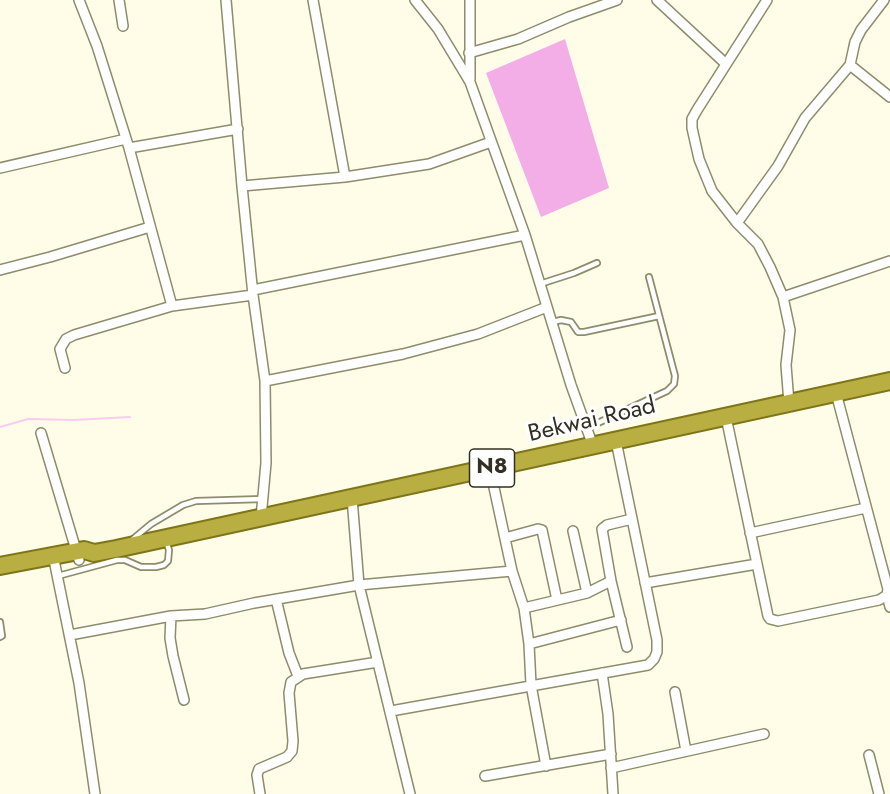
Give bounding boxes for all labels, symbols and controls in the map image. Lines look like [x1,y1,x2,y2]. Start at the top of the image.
street label: Bekwai Road [526,392,658,450]
road number: N8 [470,449,514,487]

